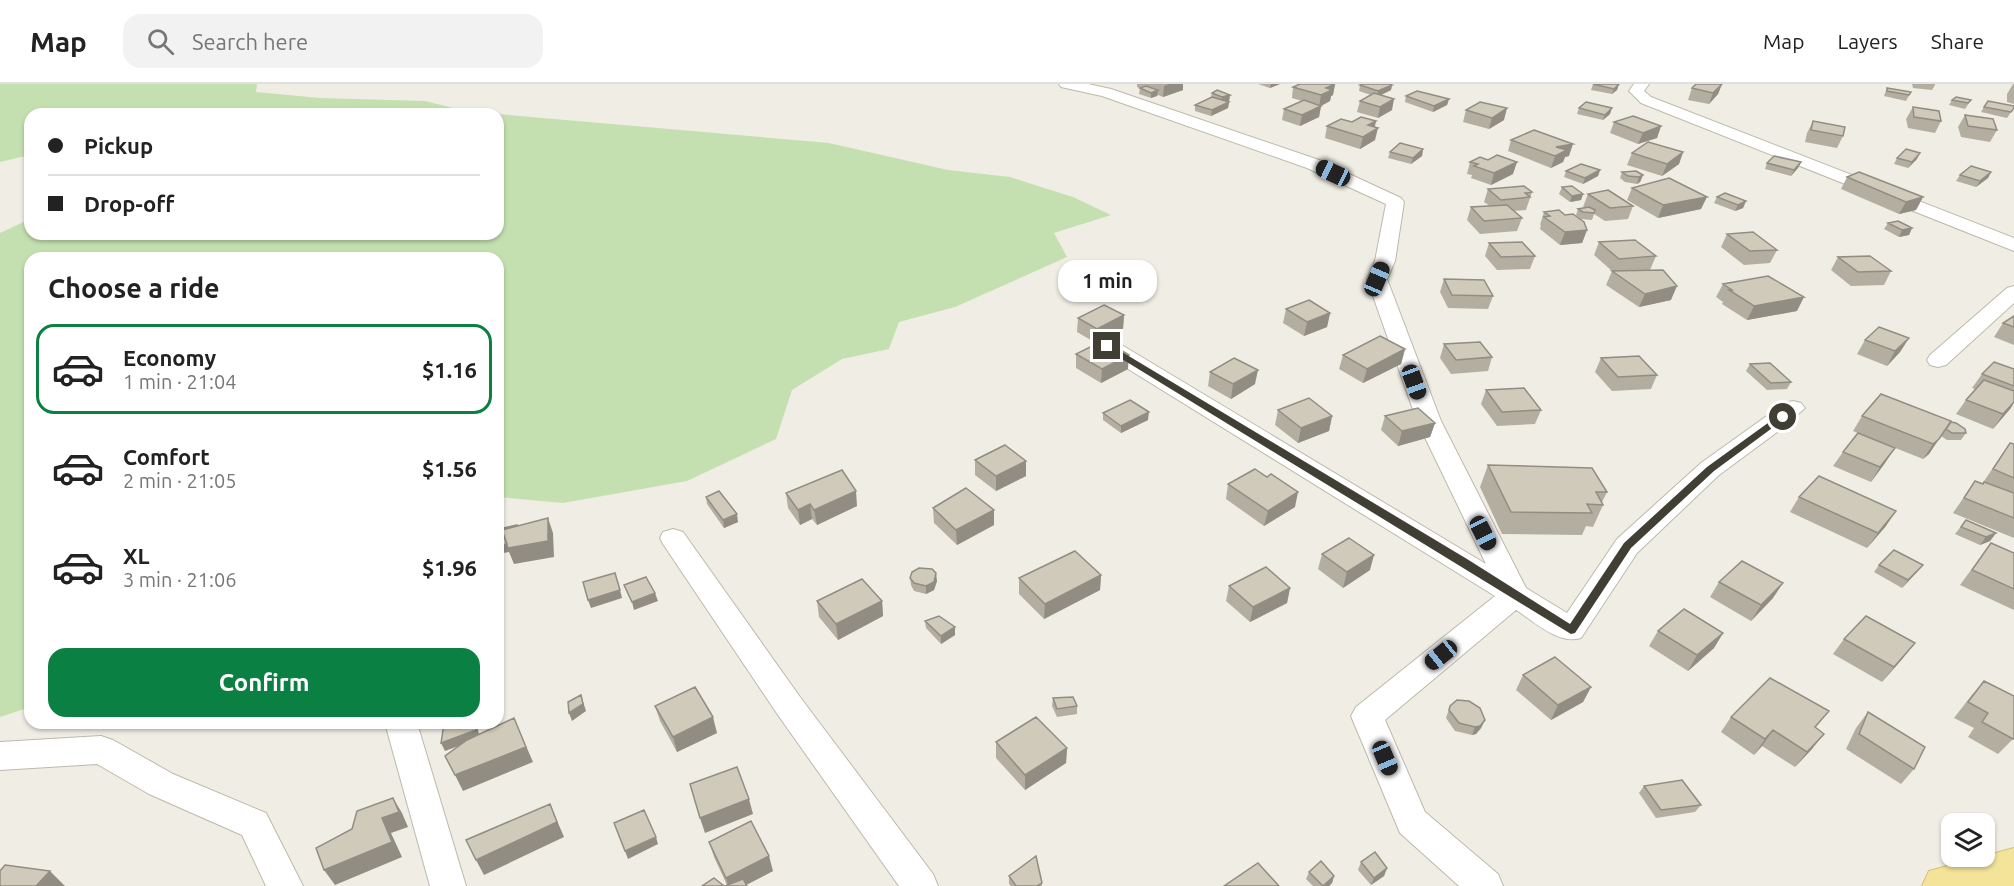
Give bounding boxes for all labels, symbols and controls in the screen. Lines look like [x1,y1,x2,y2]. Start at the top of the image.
search box [123,14,543,68]
icon: search [144,25,177,58]
text: Map [30,26,87,57]
text: Search here [192,29,308,54]
text: Map [1763,29,1804,53]
text: Layers [1837,29,1898,53]
text: Share [1931,29,1984,53]
text: Pickup [84,133,153,158]
car [1313,157,1353,189]
text: Drop-off [84,191,174,216]
callout: 1 min [1058,259,1156,301]
car [1362,259,1392,299]
text: 1 min [1082,269,1133,292]
text: Choose a ride [48,273,220,303]
route end [1093,332,1120,359]
icon: car [51,342,105,396]
text: Economy [123,345,216,370]
text: $1.16 [422,357,477,382]
car [1399,362,1429,402]
text: 1 min · 21:04 [123,370,237,393]
route start [1769,403,1796,430]
icon: car [51,441,105,495]
text: Comfort [123,444,210,469]
text: $1.56 [422,456,477,481]
text: 2 min · 21:05 [123,469,237,492]
car [1467,513,1499,553]
icon: car [51,540,105,594]
text: XL [123,543,150,568]
text: $1.96 [422,555,477,580]
text: 3 min · 21:06 [123,568,237,591]
car [1421,637,1461,673]
button: Confirm [48,648,480,717]
car [1370,738,1400,778]
map controls [1941,813,1995,867]
button: layers [1941,813,1995,867]

